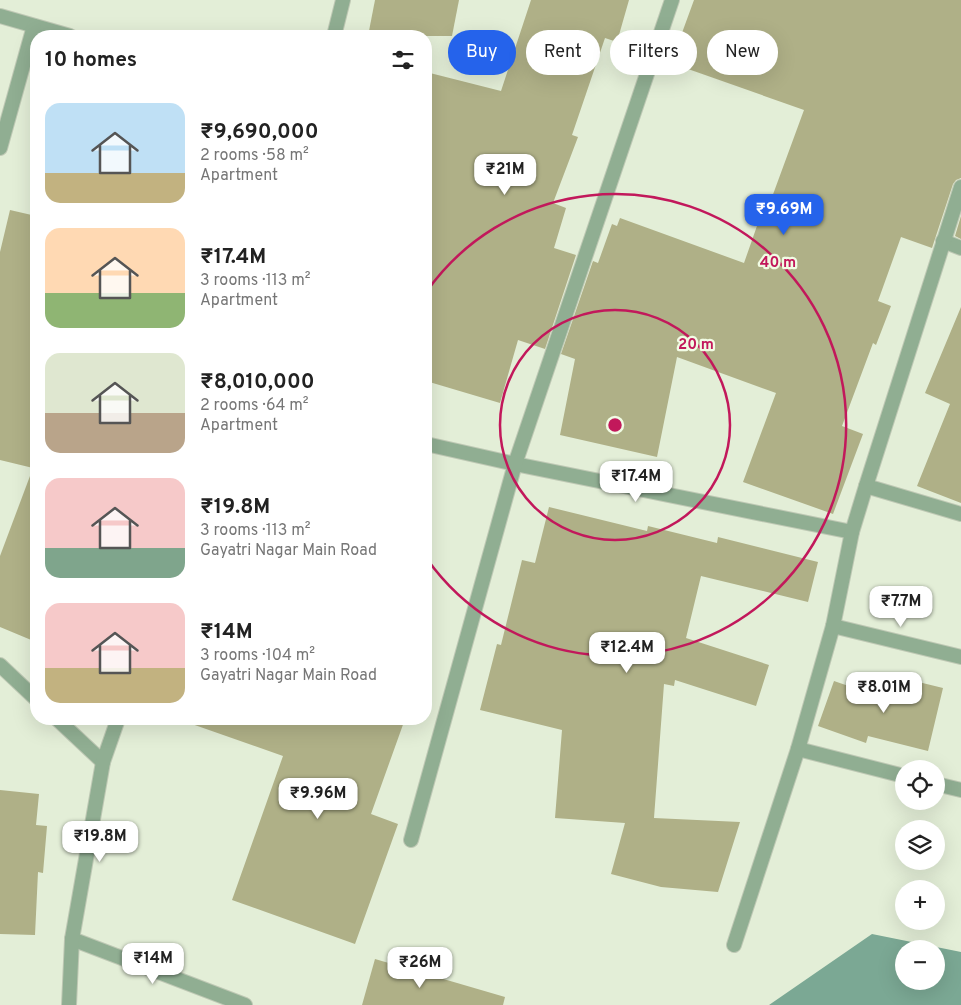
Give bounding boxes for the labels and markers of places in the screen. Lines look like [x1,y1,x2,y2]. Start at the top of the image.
pin: ₹21M [475,154,535,196]
pin: ₹9.69M [743,194,825,236]
centre of rings [606,416,624,434]
pin: ₹17.4M [595,460,677,503]
pin: ₹7.7M [866,586,936,628]
pin: ₹12.4M [586,632,668,674]
pin: ₹8.01M [843,672,925,714]
pin: ₹9.96M [277,778,359,820]
pin: ₹19.8M [59,820,141,863]
pin: ₹14M [123,942,183,985]
pin: ₹26M [390,946,450,989]

